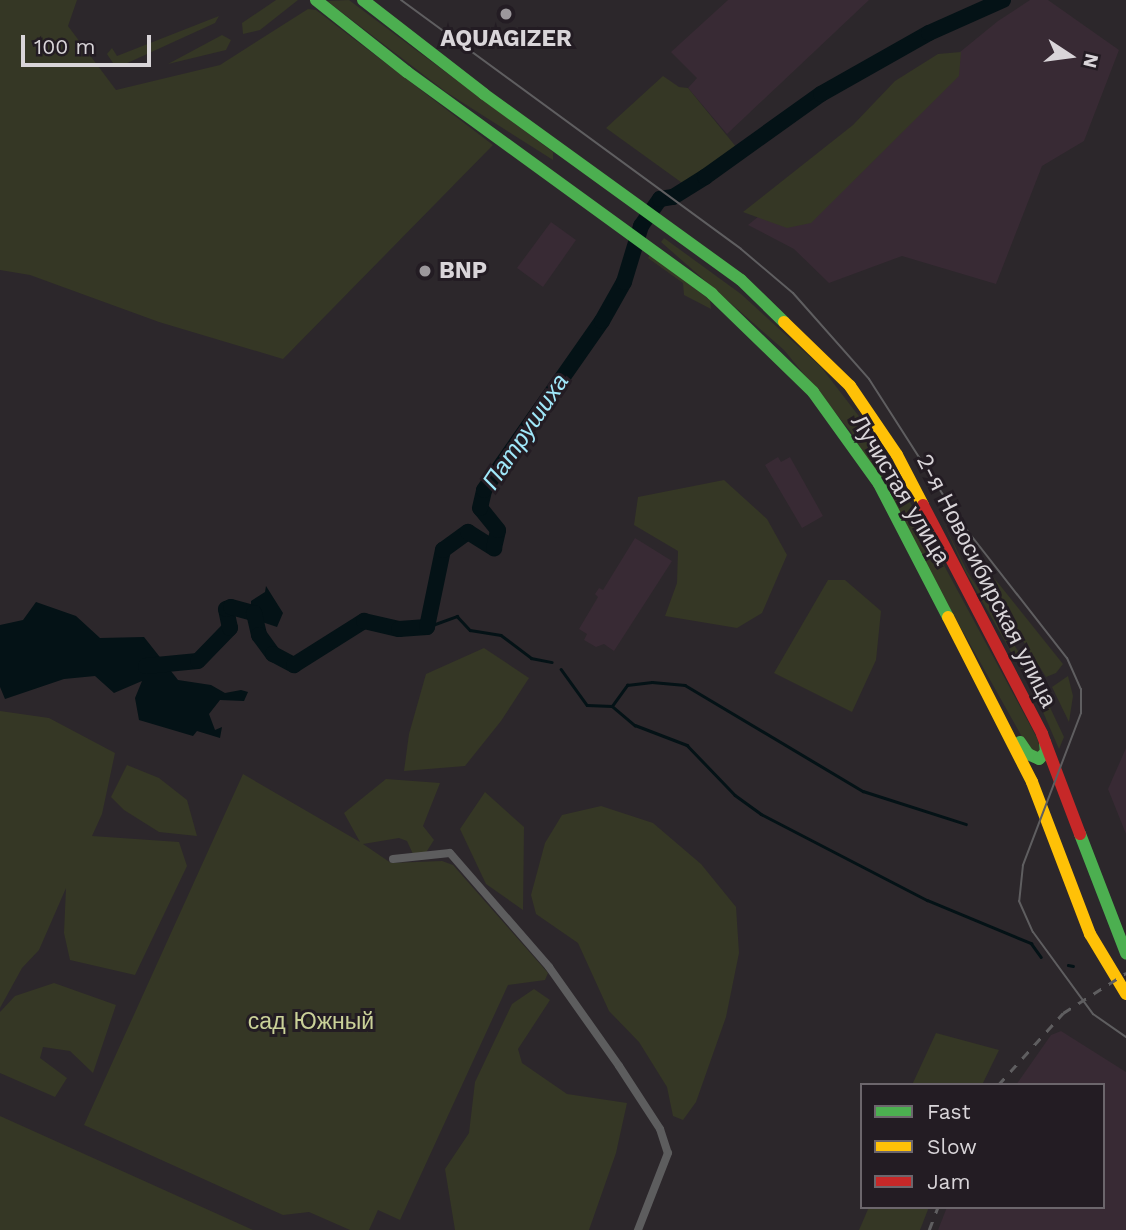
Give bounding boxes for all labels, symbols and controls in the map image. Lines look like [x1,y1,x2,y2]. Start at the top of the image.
marker: AQUAGIZER [498,6,514,22]
scale bar [24,21,154,65]
north arrow [1035,21,1105,91]
place label: AQUAGIZER [440,25,572,53]
text: 100 m [34,34,96,59]
text: N [1078,51,1104,70]
place label: BNP [439,257,487,285]
marker: BNP [417,263,433,279]
water label: Патрушиха [477,369,575,495]
street label: Лучистая улица [844,410,956,570]
street label: 2-я Новосибирская улица [910,450,1062,712]
park label: сад Южный [248,1008,374,1036]
legend [860,1083,1105,1209]
text: Fast [927,1099,971,1124]
text: Slow [927,1134,977,1159]
text: Jam [927,1169,970,1194]

